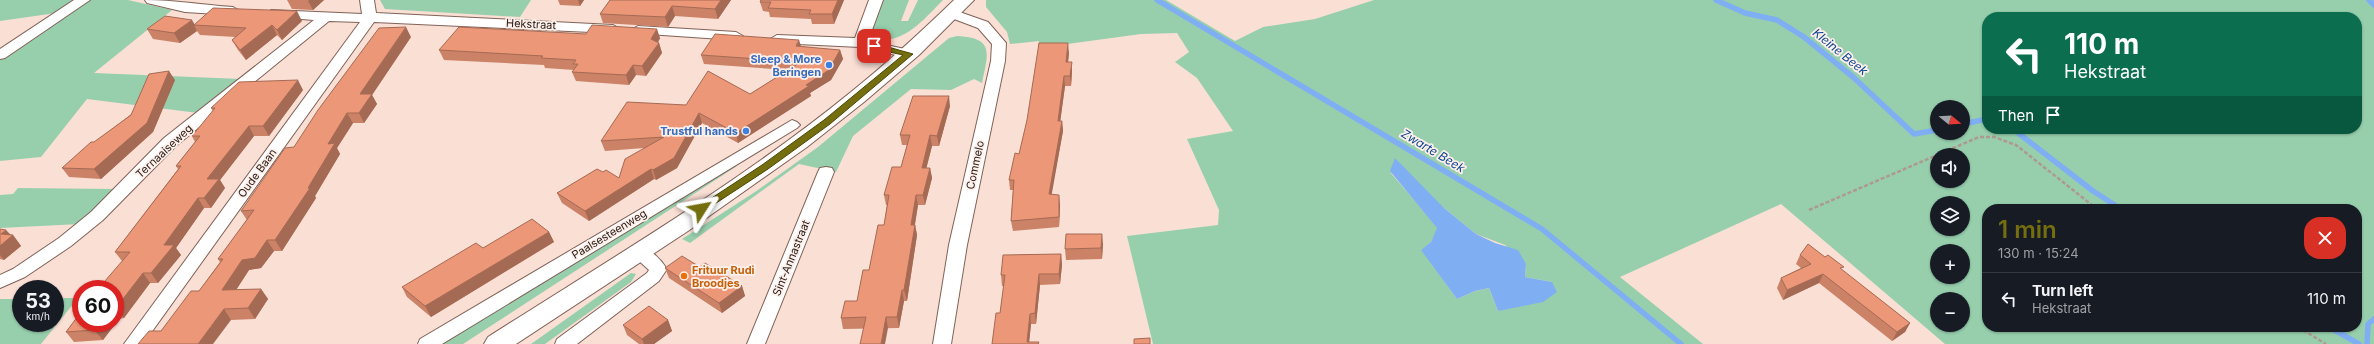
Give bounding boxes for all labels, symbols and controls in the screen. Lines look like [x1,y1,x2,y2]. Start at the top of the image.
street label: Hekstraat [506,16,557,32]
water label: Kleine Beek [1810,25,1871,79]
text: 110 m [2064,27,2139,61]
icon: left [1998,28,2050,80]
pin [857,29,891,63]
icon: arrive [863,35,885,57]
place label: Sleep & More Beringen [750,52,821,79]
marker: Sleep & More Beringen [824,60,834,70]
text: Hekstraat [2064,61,2146,82]
north arrow [1930,100,1970,140]
map controls [1930,100,1970,332]
icon: arrive [2042,104,2064,126]
text: Then [1998,106,2034,125]
street label: Ternaaiseweg [133,121,195,181]
place label: Trustful hands [660,124,738,138]
marker: Trustful hands [741,126,751,136]
water label: Zwarte Beek [1399,126,1468,176]
street label: Commelo [963,139,987,191]
street label: Oude Baan [235,146,279,200]
button: sound [1930,148,1970,188]
position arrow [680,188,722,230]
button: layers [1930,196,1970,236]
street label: Paalsesteenweg [569,206,649,262]
text: 1 min [1998,215,2057,244]
button: close [2304,217,2346,259]
street label: Sint-Annastraat [769,218,813,298]
button: + [1930,244,1970,284]
text: 130 m · 15:24 [1998,245,2079,261]
place label: Frituur Rudi Broodjes [692,263,755,290]
marker: Frituur Rudi Broodjes [679,271,689,281]
speed limit sign: 60 [72,280,124,332]
text: Turn left [2032,281,2093,300]
icon: left [1998,288,2020,310]
text: 53 [25,289,51,313]
text: 110 m [2307,289,2346,308]
button: − [1930,292,1970,332]
text: Hekstraat [2032,300,2091,316]
text: km/h [26,310,50,322]

